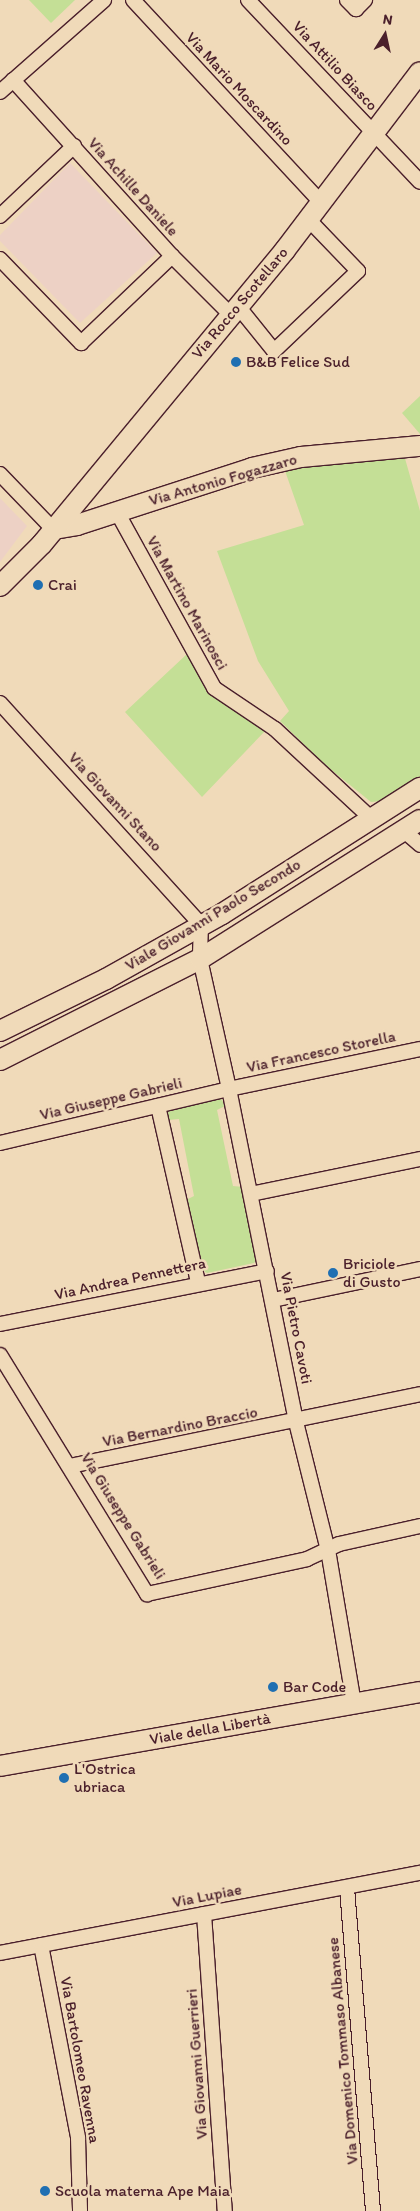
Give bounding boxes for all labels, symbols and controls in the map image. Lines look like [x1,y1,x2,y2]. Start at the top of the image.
north arrow [360,10,410,60]
text: N [382,11,394,29]
street label: Via Attilio Biasco [288,17,382,115]
street label: Via Mario Moscardino [182,29,296,149]
street label: Via Achille Daniele [83,133,183,241]
street label: Via Rocco Scotellaro [188,244,292,362]
place label: B&B Felice Sud [246,352,350,372]
marker: B&B Felice Sud [230,356,242,368]
street label: Via Antonio Fogazzaro [147,450,299,510]
street label: Via Martino Marinosci [142,533,232,673]
place label: Crai [48,575,77,595]
marker: Crai [32,579,44,591]
street label: Via Giovanni Stano [64,748,166,856]
street label: Viale Giovanni Paolo Secondo [122,855,304,975]
street label: Via Francesco Storella [245,1027,397,1077]
street label: Via Giuseppe Gabrieli [38,1073,184,1125]
street label: Via Andrea Pennettera [53,1254,207,1304]
place label: Briciole di Gusto [343,1254,401,1292]
marker: Briciole di Gusto [327,1267,339,1279]
street label: Via Pietro Cavoti [276,1270,316,1386]
street label: Via Bernardino Braccio [101,1403,259,1451]
street label: Via Giuseppe Gabrieli [76,1449,170,1583]
place label: Bar Code [283,1677,347,1697]
marker: Bar Code [267,1681,279,1693]
street label: Viale della Libertà [148,1709,272,1749]
place label: L'Ostrica ubriaca [74,1759,136,1797]
marker: L'Ostrica ubriaca [58,1772,70,1784]
street label: Via Lupiae [171,1880,243,1912]
street label: Via Domenico Tommaso Albanese [323,1936,363,2166]
street label: Via Bartolomeo Ravenna [56,1975,104,2145]
street label: Via Giovanni Guerrieri [182,1988,212,2140]
place label: Scuola materna Ape Maia [55,2181,231,2201]
marker: Scuola materna Ape Maia [39,2185,51,2197]

